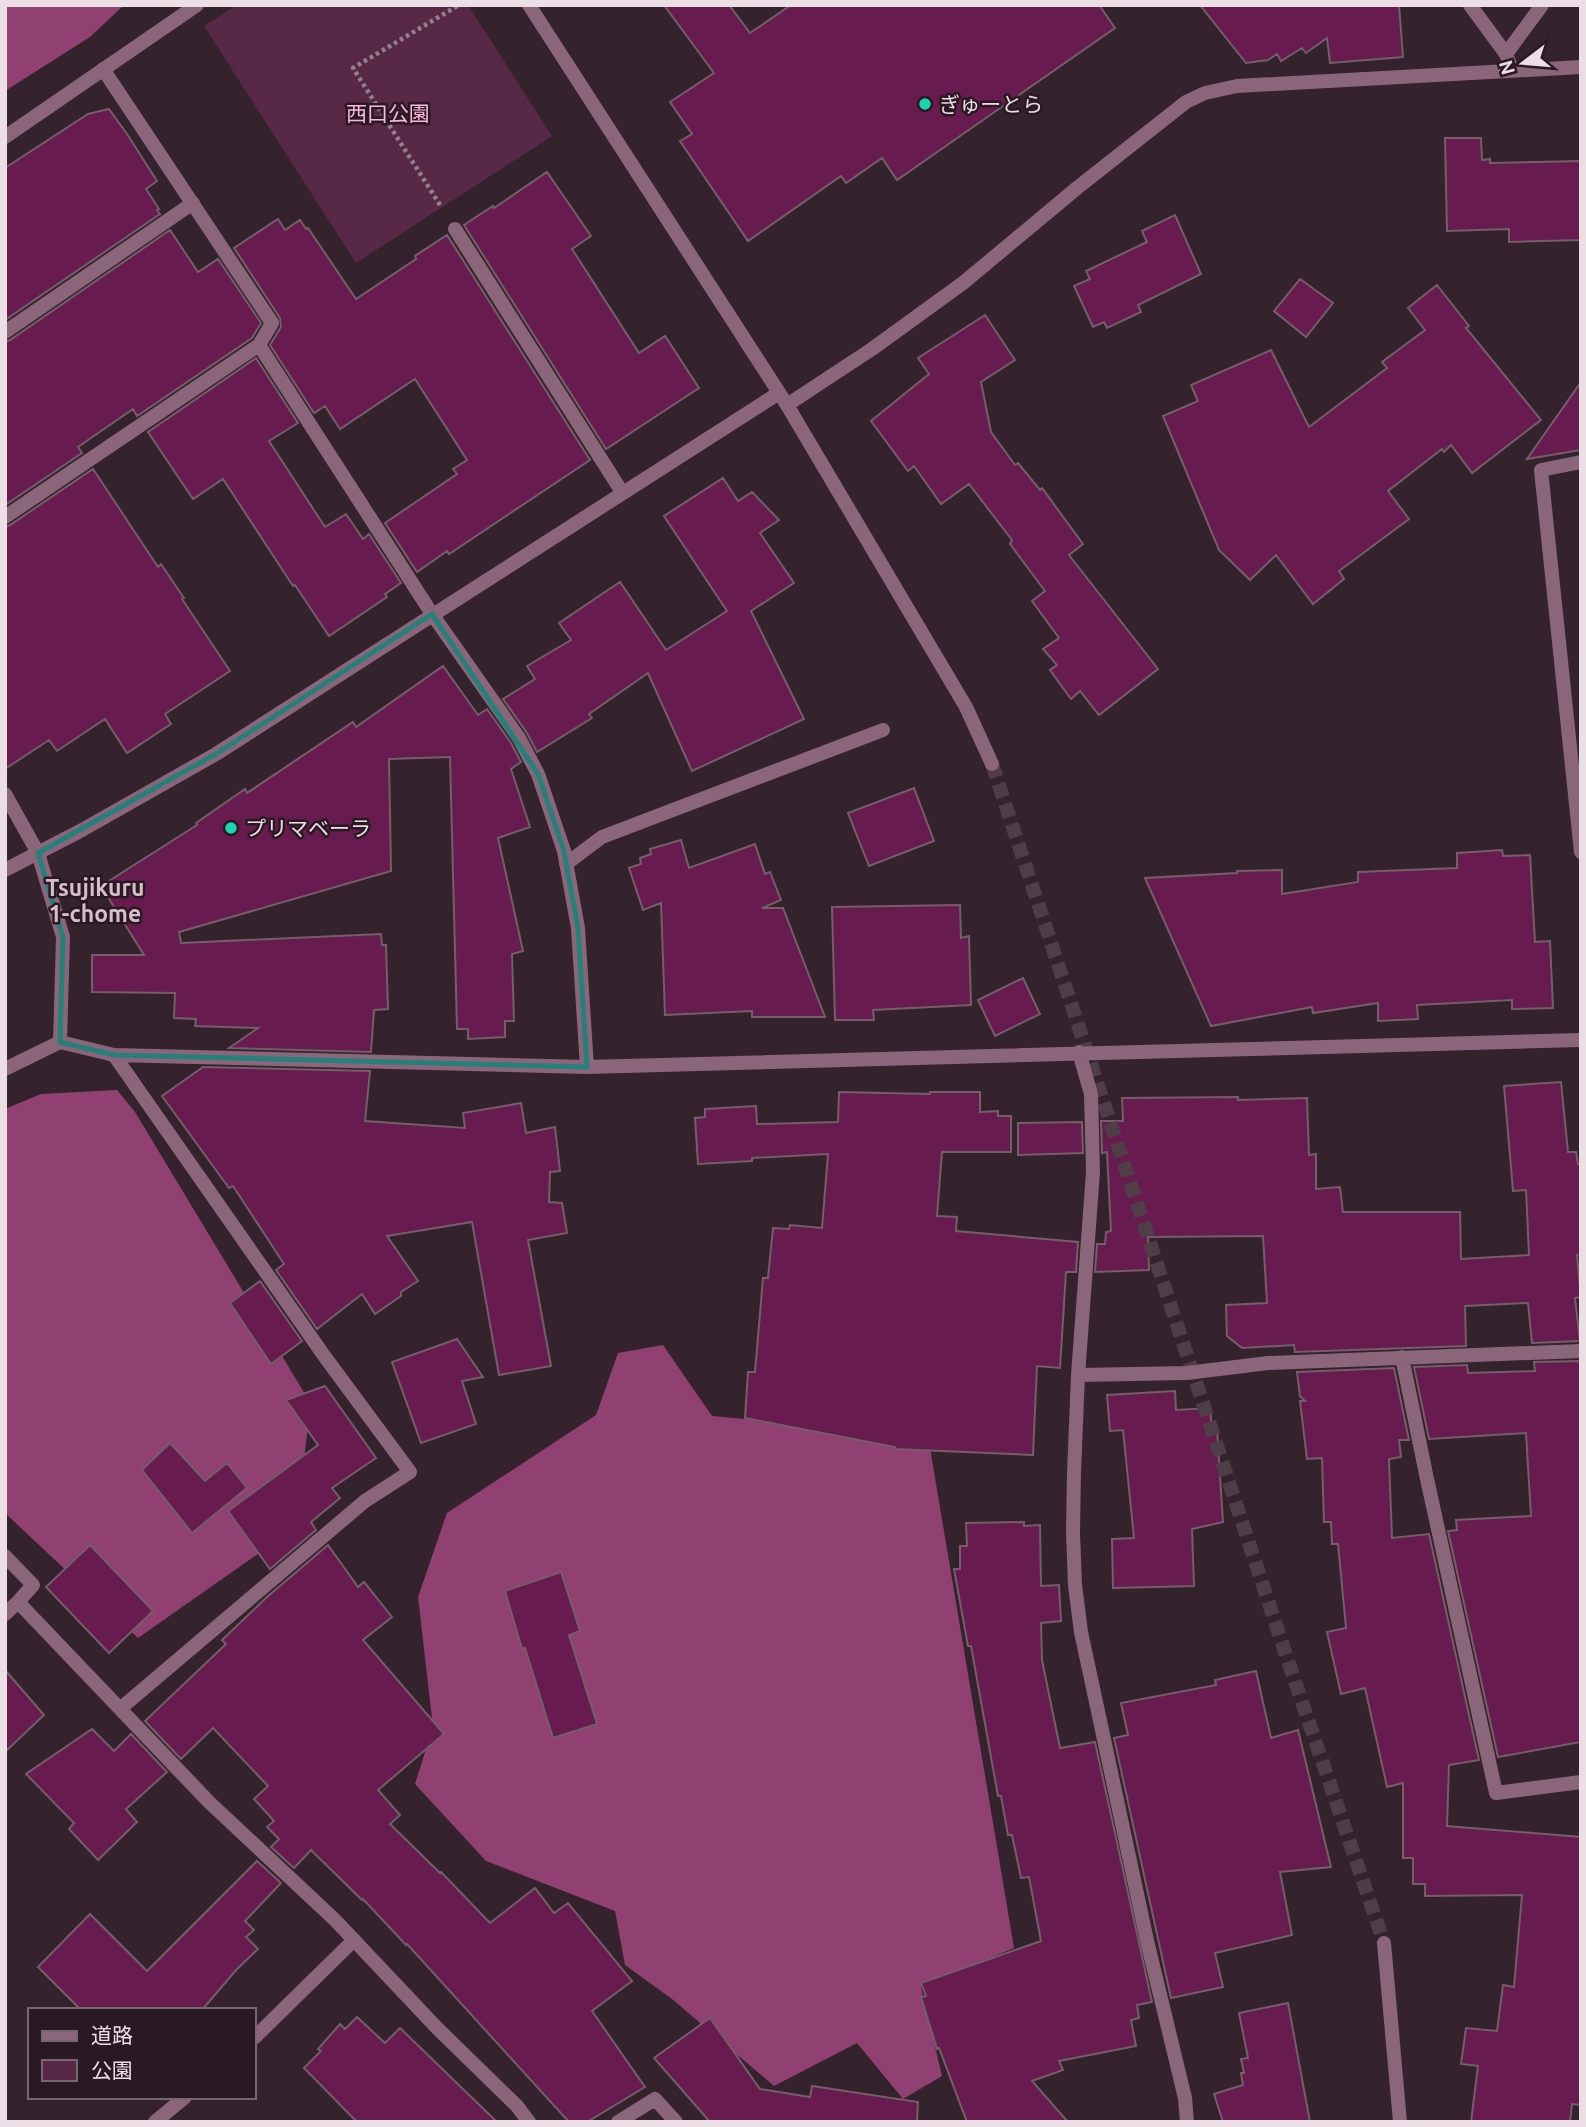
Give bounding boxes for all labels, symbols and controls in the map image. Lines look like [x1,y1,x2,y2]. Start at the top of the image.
north arrow [1488,28,1558,98]
text: N [1494,58,1519,78]
place label: ぎゅーとら [939,92,1043,116]
marker: ぎゅーとら [917,96,933,112]
park label: 西口公園 [346,101,430,125]
place label: プリマベーラ [245,816,371,840]
marker: プリマベーラ [223,820,239,836]
district label: Tsujikuru 1-chome [46,875,144,926]
legend [28,2008,256,2099]
text: 道路 [91,2023,133,2047]
text: 公園 [91,2058,133,2082]

